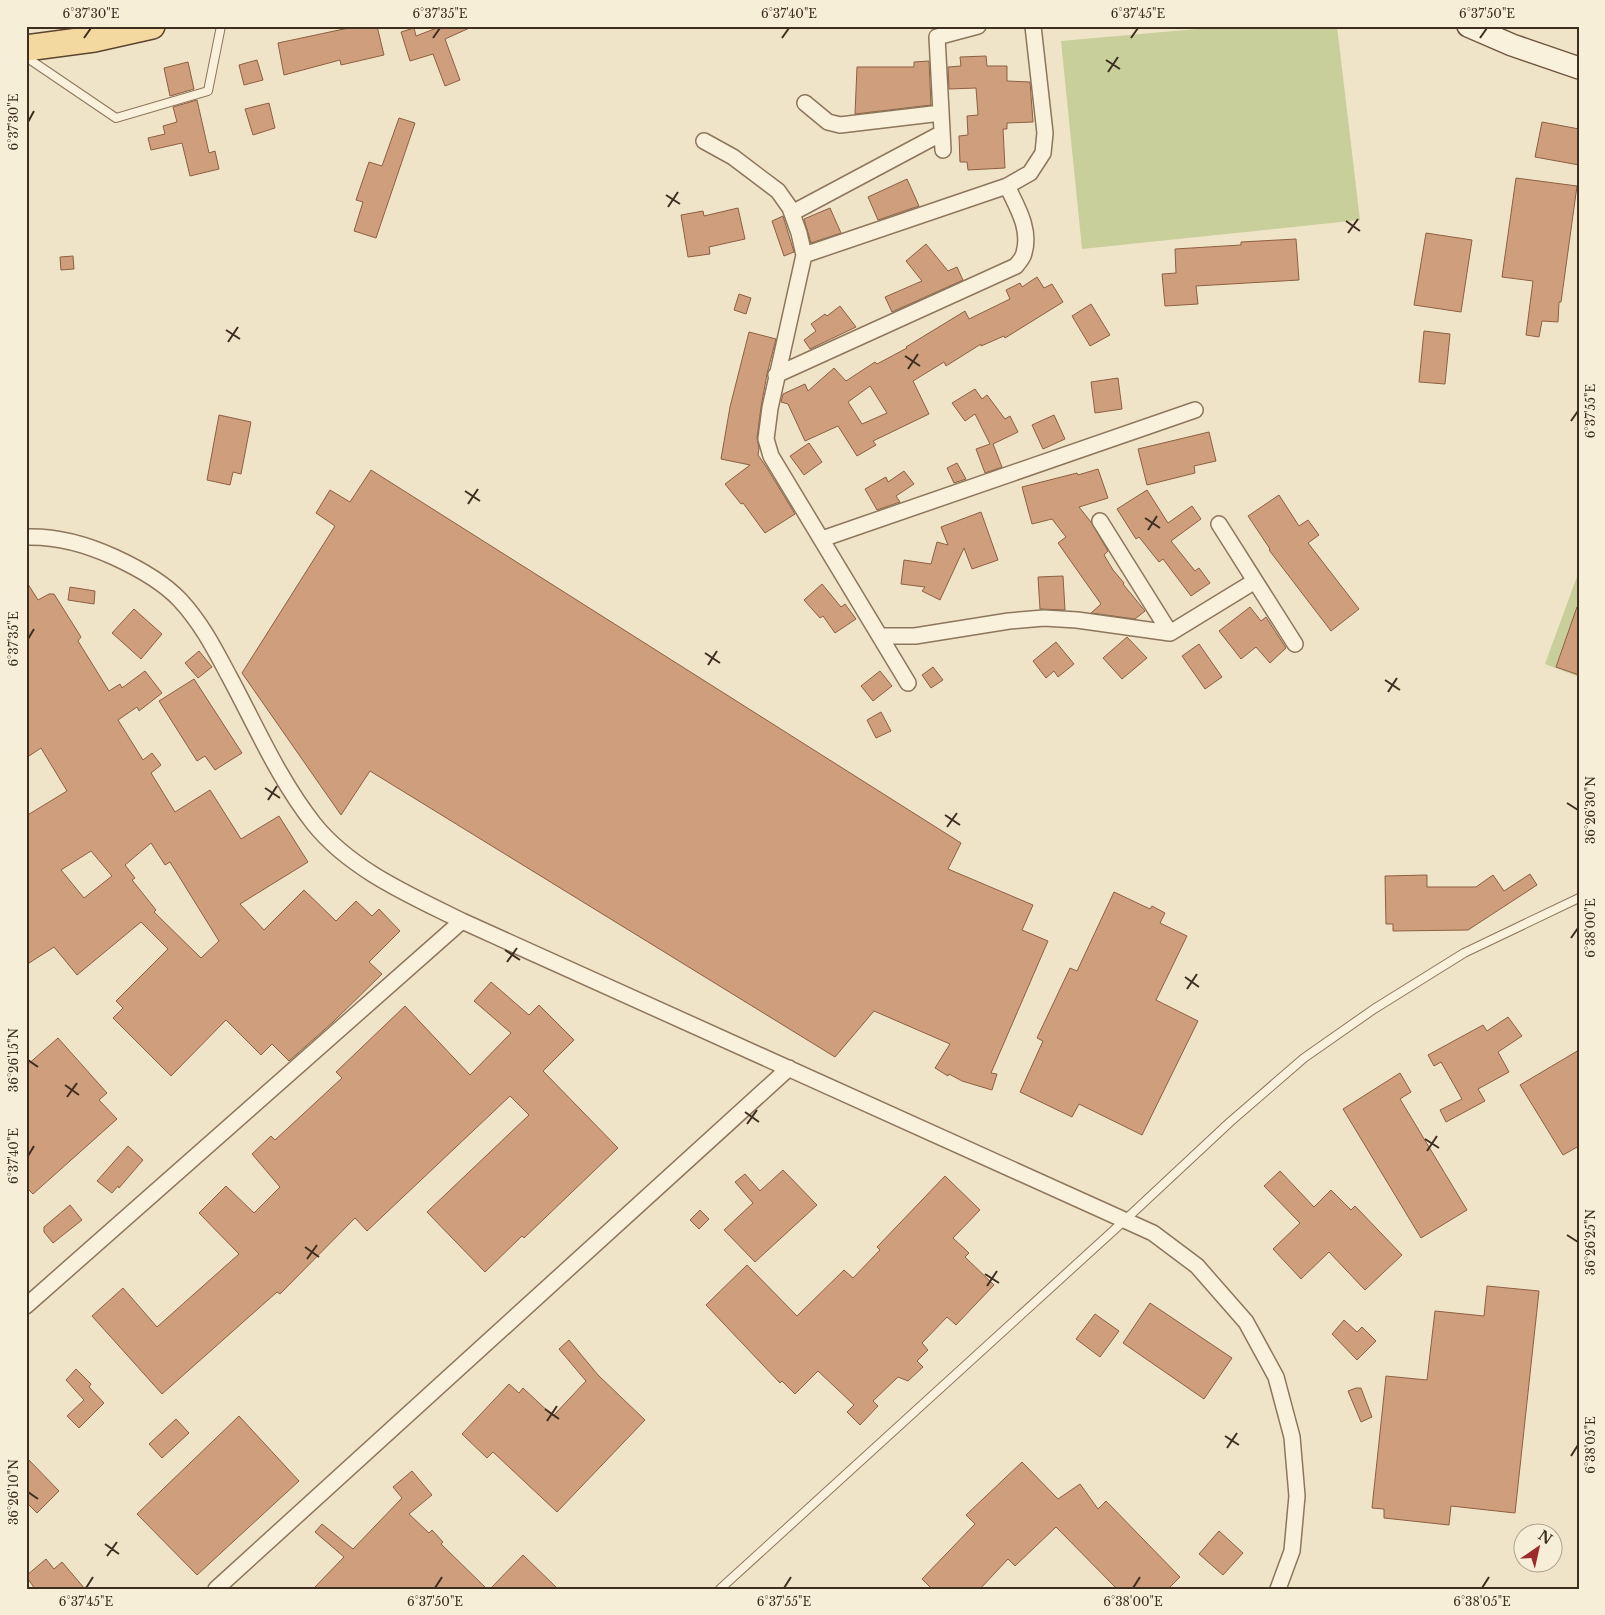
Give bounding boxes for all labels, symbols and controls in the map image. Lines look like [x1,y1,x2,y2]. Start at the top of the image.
text: 6°37'30"E [63,6,120,21]
text: 6°37'35"E [412,6,468,21]
text: 6°37'40"E [761,6,817,21]
text: 6°37'45"E [1111,6,1165,21]
text: 6°37'50"E [1459,6,1515,21]
text: 6°37'30"E [6,93,21,150]
text: 6°37'55"E [1583,384,1598,438]
text: 6°37'35"E [6,611,21,667]
text: 36°26'30"N [1583,776,1598,844]
text: 6°38'00"E [1583,898,1598,958]
text: 36°26'15"N [6,1028,21,1092]
text: 6°37'40"E [6,1128,21,1184]
text: 36°26'25"N [1583,1209,1598,1275]
text: 6°38'05"E [1583,1416,1598,1474]
text: 36°26'10"N [6,1459,21,1525]
north arrow [1512,1522,1562,1572]
text: N [1535,1526,1556,1548]
text: 6°37'45"E [59,1594,113,1609]
text: 6°37'50"E [407,1594,463,1609]
text: 6°37'55"E [757,1594,811,1609]
text: 6°38'00"E [1103,1594,1163,1609]
text: 6°38'05"E [1453,1594,1511,1609]

